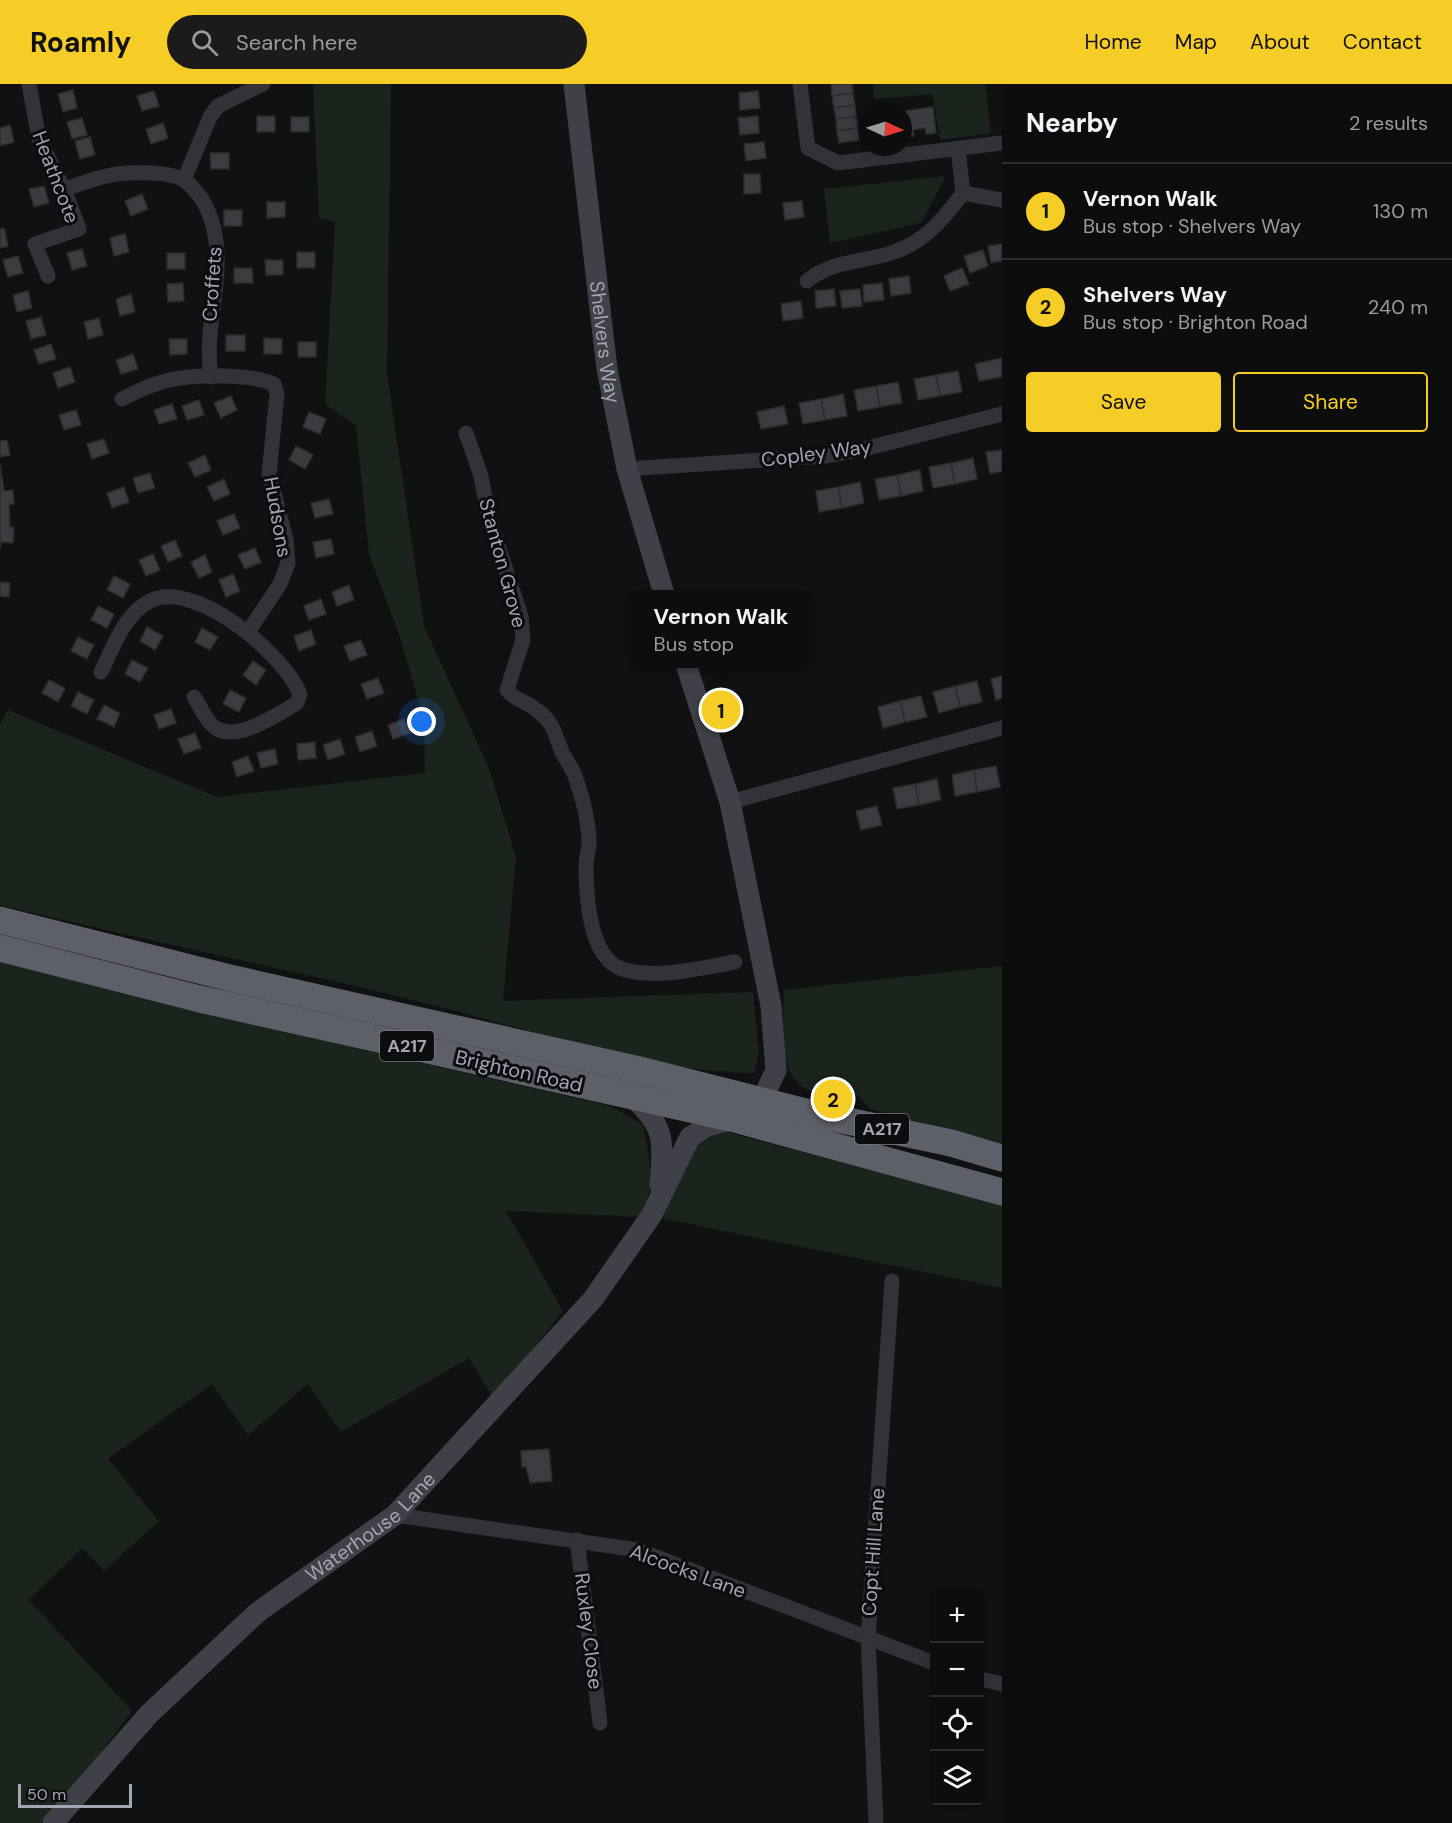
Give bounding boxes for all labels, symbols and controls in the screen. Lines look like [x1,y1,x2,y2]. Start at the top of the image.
search box [167,15,587,69]
text: Roamly [30,24,131,61]
icon: search [188,26,221,59]
text: Search here [236,28,357,57]
text: Home [1084,28,1142,56]
text: Map [1175,28,1217,56]
text: About [1250,28,1310,56]
text: Contact [1343,28,1422,56]
north arrow [858,102,912,156]
text: Nearby [1026,106,1118,140]
text: 2 results [1349,110,1428,136]
street label: Heathcote [27,127,85,227]
text: Vernon Walk [1083,184,1218,213]
text: 1 [1042,198,1049,224]
text: 130 m [1373,198,1428,224]
text: Bus stop · Shelvers Way [1083,213,1301,239]
street label: Croffets [196,246,228,322]
street label: Shelvers Way [584,280,627,406]
text: Shelvers Way [1083,280,1227,309]
text: 2 [1040,294,1051,320]
text: 240 m [1368,294,1428,320]
text: Bus stop · Brighton Road [1083,309,1308,335]
button: Save [1026,372,1221,432]
button: Share [1233,372,1428,432]
street label: Copley Way [759,433,873,473]
street label: Hudsons [258,475,298,559]
street label: Stanton Grove [473,495,533,631]
popup [631,590,811,668]
text: Vernon Walk [654,602,788,631]
text: Bus stop [654,631,734,657]
pin: 1 [702,688,740,732]
your location [407,707,436,736]
road number: A217 [380,1031,434,1061]
street label: Brighton Road [453,1044,585,1098]
pin: 2 [814,1076,852,1122]
road number: A217 [855,1114,909,1144]
street label: Waterhouse Lane [300,1466,441,1587]
street label: Copt Hill Lane [856,1487,890,1617]
street label: Alcocks Lane [626,1538,750,1604]
street label: Ruxley Close [569,1571,609,1691]
map controls [930,1589,984,1805]
button: + [930,1589,984,1643]
button: − [930,1643,984,1697]
button: locate [930,1697,984,1751]
button: layers [930,1751,984,1805]
scale bar [18,1781,132,1808]
text: 50 m [27,1784,66,1805]

